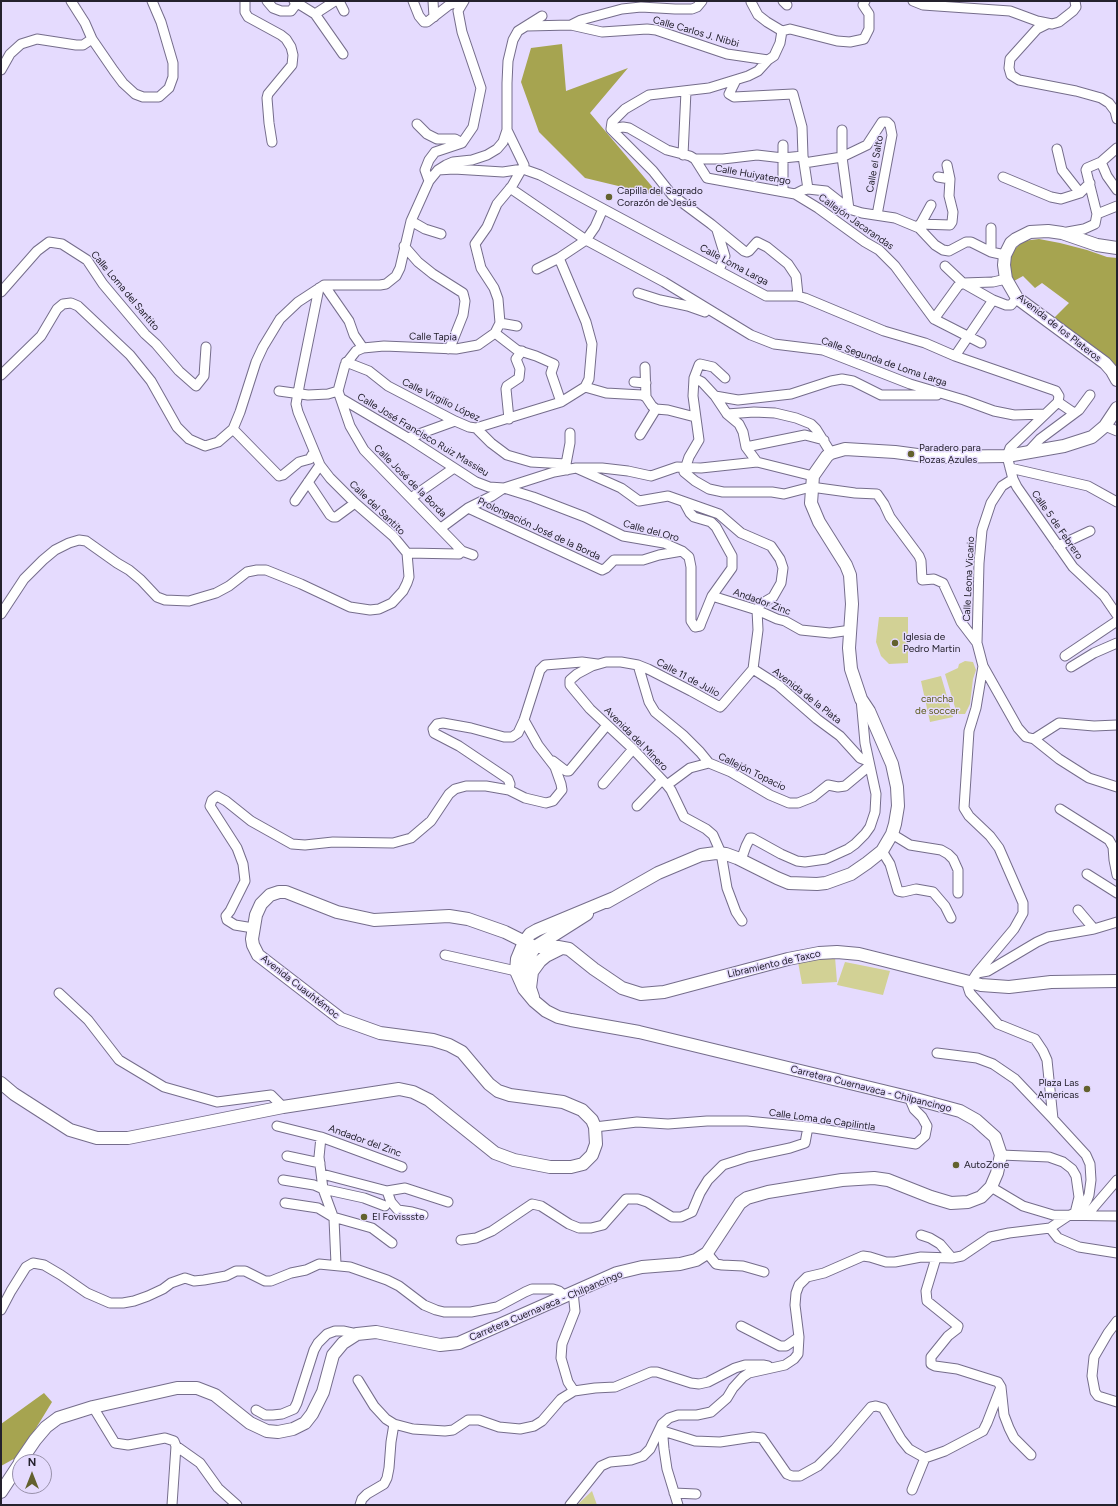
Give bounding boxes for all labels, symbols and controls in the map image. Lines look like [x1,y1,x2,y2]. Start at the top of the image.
street label: Calle Carlos J. Nibbi [651,14,741,50]
street label: Calle el Salto [864,135,886,193]
street label: Calle Huiyatengo [714,162,792,188]
place label: Capilla del Sagrado Corazón de Jesús [617,185,703,208]
marker: Capilla del Sagrado Corazón de Jesús [604,192,614,202]
street label: Callejón Jacarandas [816,192,896,252]
street label: Calle Loma Larga [697,242,771,288]
street label: Calle Loma del Santito [88,249,162,333]
street label: Avenida de los Plateros [1014,291,1104,365]
street label: Calle Tapia [409,331,457,343]
street label: Calle Segunda de Loma Larga [820,335,948,389]
street label: Calle Virgilio López [400,376,482,424]
street label: Calle José Francisco Ruiz Massieu [355,391,491,479]
street label: Calle José de la Borda [371,442,449,520]
place label: Paradero para Pozas Azules [919,442,981,466]
marker: Paradero para Pozas Azules [906,449,916,459]
street label: Calle del Santito [347,478,407,538]
street label: Calle 5 de Febrero [1029,488,1085,562]
street label: Prolongación José de la Borda [476,495,602,563]
street label: Calle del Oro [622,518,680,544]
street label: Calle Leona Vicario [961,536,977,622]
street label: Andador Zinc [732,586,792,618]
place label: Iglesia de Pedro Martin [903,631,960,654]
marker: Iglesia de Pedro Martin [890,638,900,648]
street label: Calle 11 de Julio [654,656,722,700]
street label: Avenida de la Plata [770,665,844,727]
park label: cancha de soccer [915,693,959,716]
street label: Avenida del Minero [602,705,670,773]
street label: Callejón Topacio [716,750,788,794]
street label: Libramiento de Taxco [726,947,822,981]
street label: Avenida Cuauhtémoc [258,953,342,1021]
street label: Carretera Cuernavaca - Chilpancingo [789,1063,953,1115]
place label: Plaza Las Americas [1037,1077,1079,1100]
marker: Plaza Las Americas [1082,1084,1092,1094]
street label: Calle Loma de Capilintla [768,1107,876,1133]
street label: Andador del Zinc [327,1122,403,1160]
place label: AutoZone [964,1159,1009,1171]
marker: AutoZone [951,1160,961,1170]
place label: El Fovissste [372,1211,424,1223]
marker: El Fovissste [359,1212,369,1222]
street label: Carretera Cuernavaca - Chilpancingo [467,1268,625,1344]
north arrow [12,1454,52,1494]
text: N [28,1456,36,1469]

